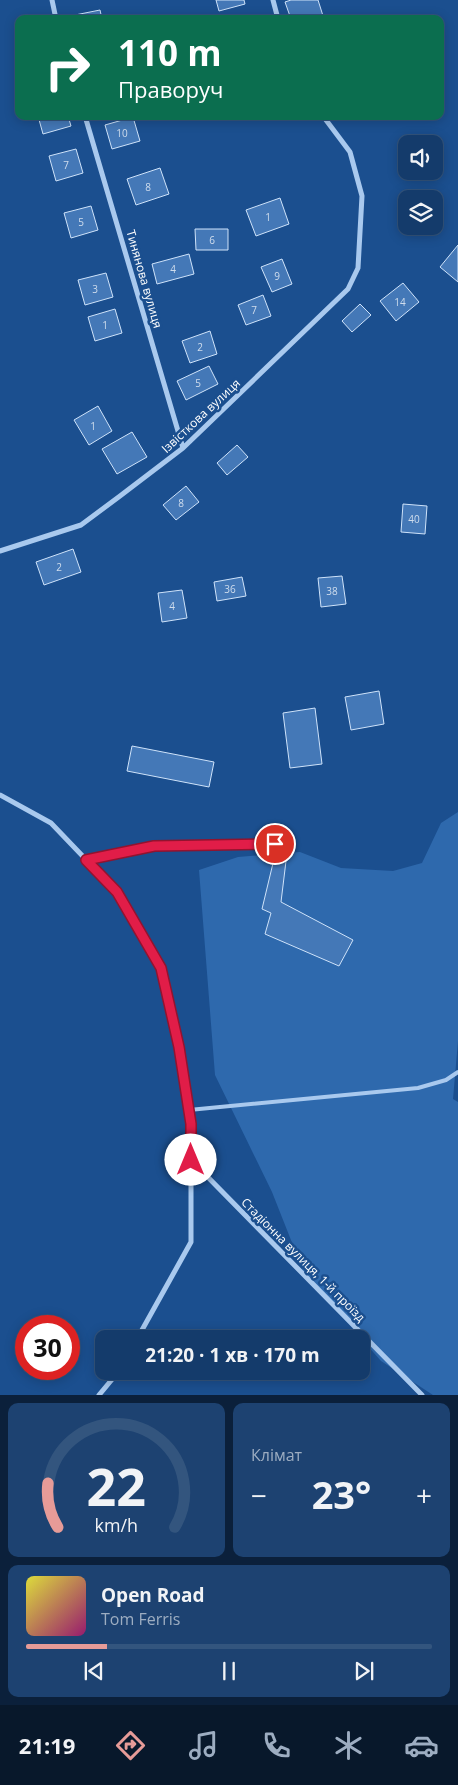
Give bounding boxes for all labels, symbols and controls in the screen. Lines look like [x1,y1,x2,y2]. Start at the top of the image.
text: 110 m [118,29,222,76]
icon: right [35,35,100,100]
text: Праворуч [118,74,223,104]
house number: 10 [116,126,128,140]
map controls [398,135,443,235]
button: sound [398,135,443,180]
house number: 7 [63,158,69,172]
house number: 8 [145,180,151,194]
button: layers [398,190,443,235]
house number: 1 [265,210,271,224]
house number: 5 [78,215,84,229]
street label: Тинянова вулиця [122,228,167,330]
house number: 6 [209,233,215,247]
house number: 4 [170,262,176,276]
house number: 9 [274,269,280,283]
house number: 3 [92,282,98,296]
house number: 14 [394,295,406,309]
house number: 7 [251,303,257,317]
house number: 1 [102,318,108,332]
house number: 2 [197,340,203,354]
street label: Iзвiсткова вулиця [158,375,244,457]
house number: 5 [195,376,201,390]
house number: 1 [90,419,96,433]
house number: 8 [178,496,184,510]
house number: 40 [408,512,420,526]
house number: 2 [56,560,62,574]
house number: 36 [224,582,236,596]
house number: 38 [326,584,338,598]
house number: 4 [169,599,175,613]
pin [254,823,296,865]
icon: arrive [261,830,289,858]
position arrow [164,1133,216,1185]
street label: Стадіонна вулиця, 1-й проїзд [238,1194,369,1325]
speed limit sign: 30 [15,1315,80,1380]
text: 21:20 · 1 хв · 170 m [145,1342,320,1368]
text: Клімат [251,1444,302,1466]
text: 22 [87,1450,146,1521]
text: 23° [312,1468,371,1520]
text: − [251,1476,267,1514]
text: + [416,1476,432,1514]
text: km/h [95,1513,138,1537]
text: Open Road [101,1582,205,1608]
text: Tom Ferris [101,1608,180,1630]
icon: previous [80,1657,108,1685]
icon: pause [215,1657,243,1685]
icon: next [350,1657,378,1685]
icon: directions [113,1728,148,1763]
icon: music [186,1728,221,1763]
icon: phone [259,1728,294,1763]
icon: climate [331,1728,366,1763]
icon: car [404,1728,439,1763]
text: 21:19 [19,1730,75,1760]

